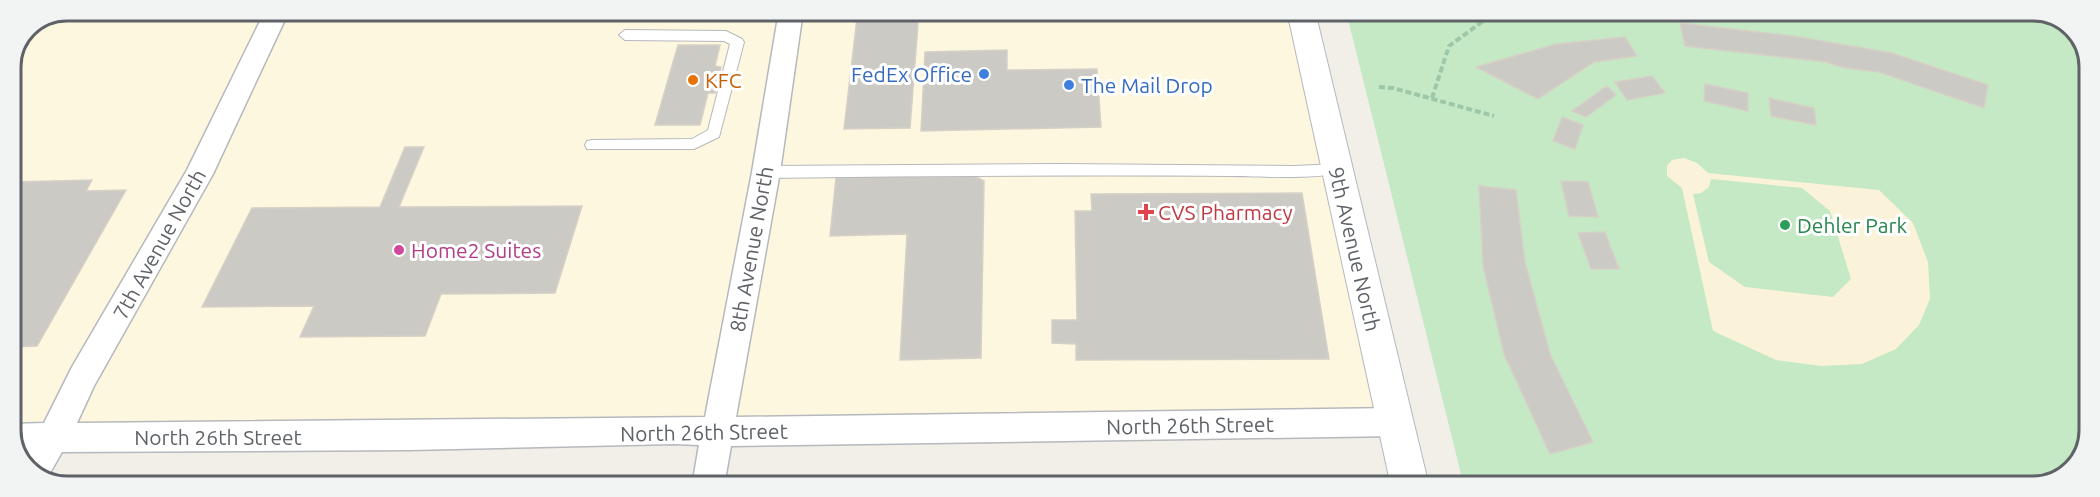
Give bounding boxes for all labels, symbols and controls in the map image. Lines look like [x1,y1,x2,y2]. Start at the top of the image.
place label: FedEx Office [851,62,972,86]
marker: FedEx Office [977,67,991,81]
place label: KFC [705,68,742,92]
marker: KFC [686,73,700,87]
place label: The Mail Drop [1081,73,1213,97]
marker: The Mail Drop [1062,78,1076,92]
street label: 8th Avenue North [725,164,777,334]
street label: 9th Avenue North [1324,164,1386,334]
street label: 7th Avenue North [108,165,210,323]
place label: CVS Pharmacy [1158,200,1293,224]
marker: CVS Pharmacy [1139,205,1153,219]
place label: Dehler Park [1797,213,1907,237]
marker: Dehler Park [1778,218,1792,232]
place label: Home2 Suites [411,238,541,262]
marker: Home2 Suites [392,243,406,257]
street label: North 26th Street [1106,412,1274,438]
street label: North 26th Street [620,419,788,445]
street label: North 26th Street [134,425,302,449]

